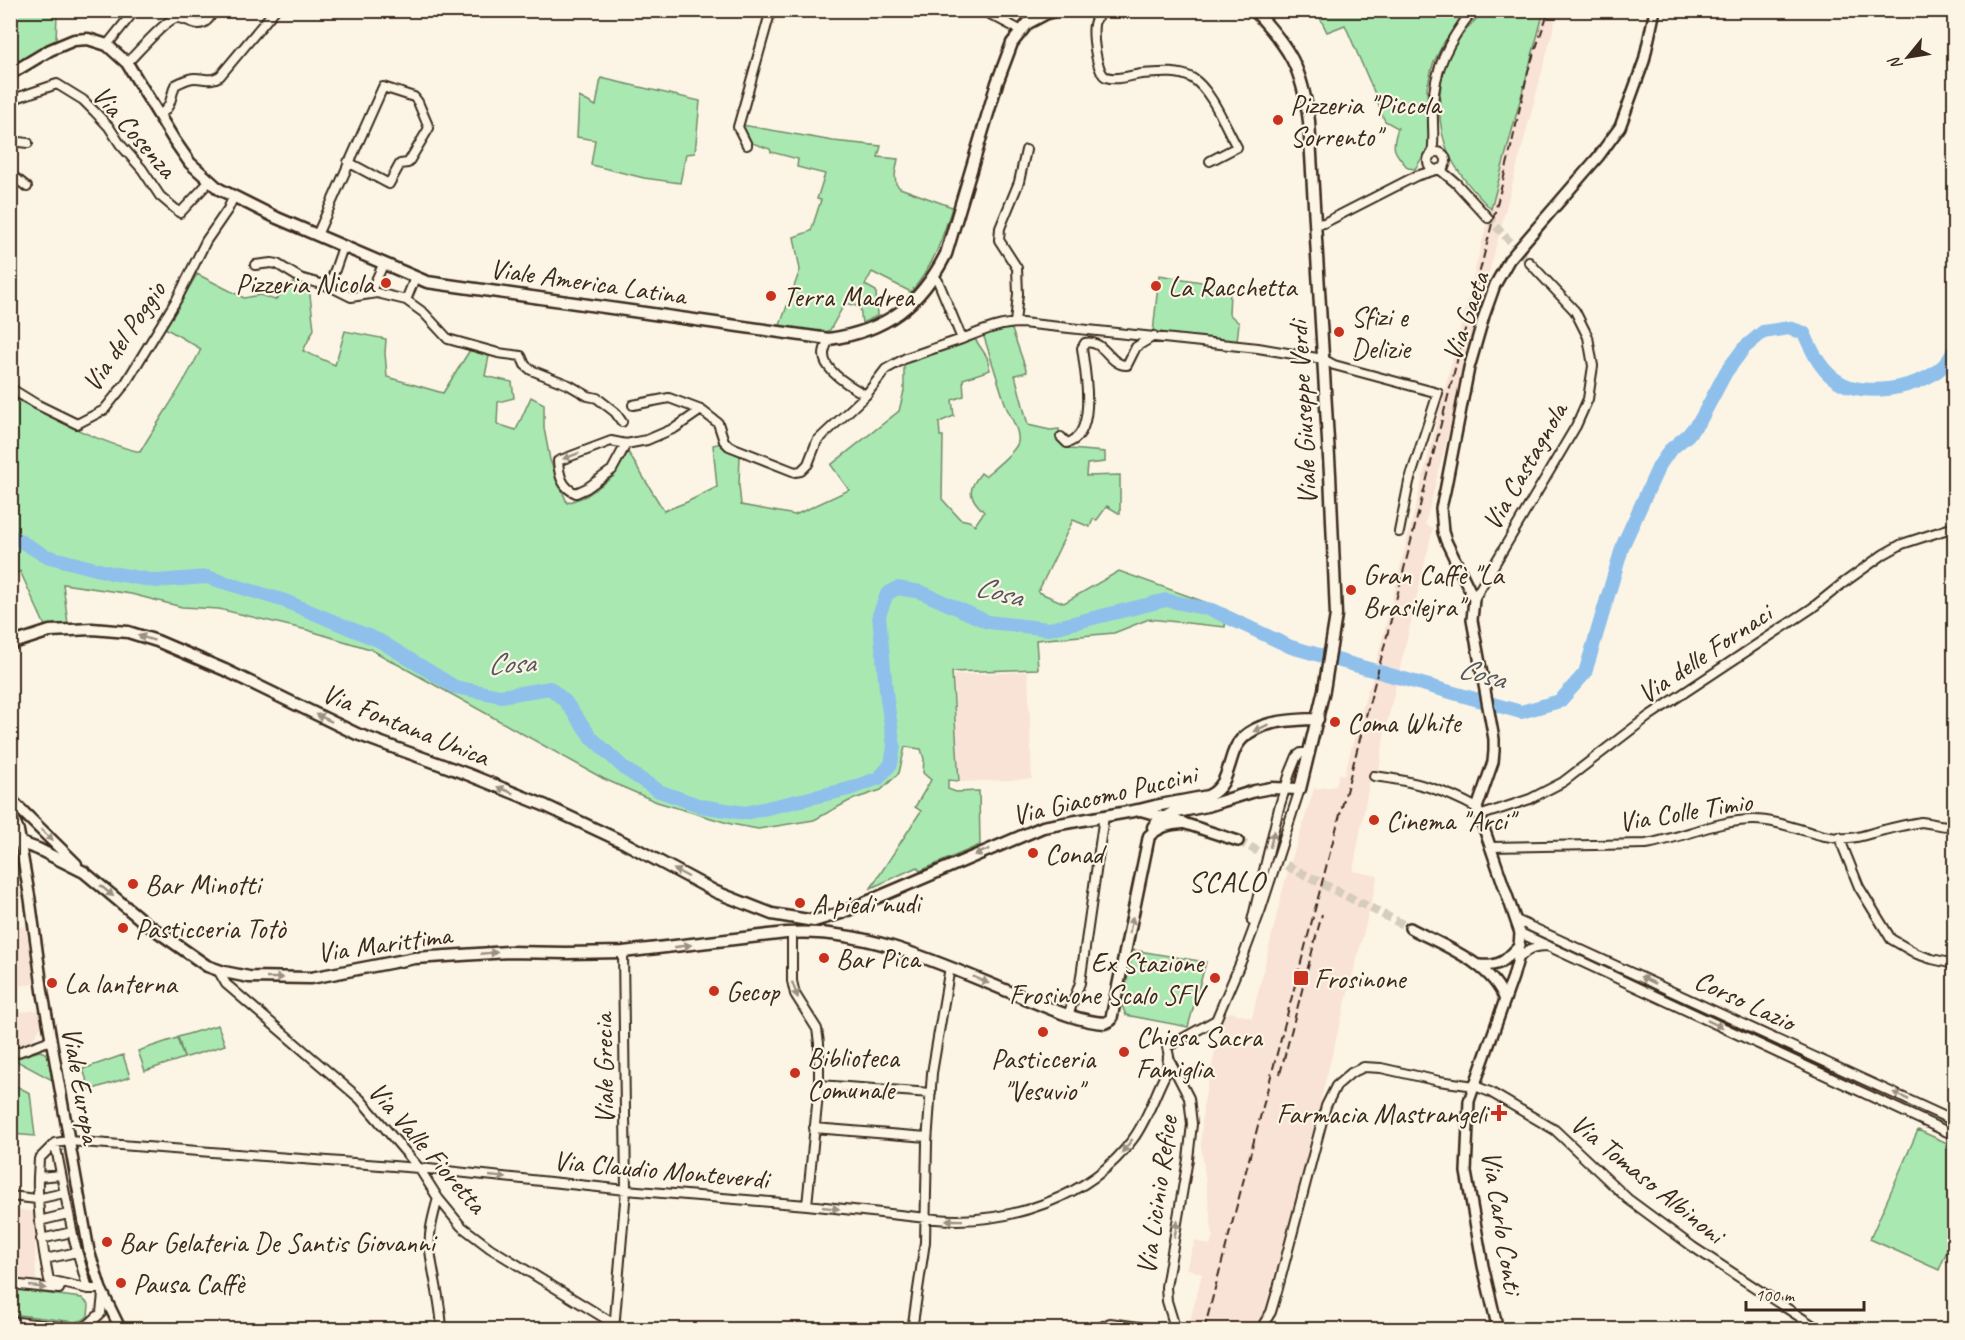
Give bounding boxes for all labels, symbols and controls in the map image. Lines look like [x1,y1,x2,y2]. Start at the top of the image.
north arrow [1878,27,1938,87]
text: N [1883,52,1907,73]
street label: Via Cosenza [85,78,186,186]
place label: Pizzeria "Piccola Sorrento" [1290,87,1443,154]
marker: Pizzeria "Piccola Sorrento" [1271,113,1285,127]
street label: Viale America Latina [488,250,691,313]
street label: Via Gaeta [1434,265,1498,365]
place label: Pizzeria Nicola [236,266,376,301]
place label: La Racchetta [1168,269,1298,304]
street label: Via del Poggio [74,273,174,398]
marker: Pizzeria Nicola [379,276,393,290]
place label: Terra Madrea [783,279,915,314]
marker: La Racchetta [1149,279,1163,293]
marker: Terra Madrea [764,289,778,303]
place label: Sfizi e Delizie [1351,299,1412,366]
street label: Viale Giuseppe Verdi [1280,316,1325,506]
marker: Sfizi e Delizie [1332,325,1346,339]
street label: Via Castagnola [1474,394,1576,536]
one-way arrow [562,452,580,461]
place label: Gran Caffè "La Brasilejra" [1363,557,1505,624]
water label: Cosa [971,567,1029,616]
marker: Gran Caffè "La Brasilejra" [1344,583,1358,597]
street label: Via delle Fornaci [1631,594,1781,711]
one-way arrow [137,633,155,642]
water label: Cosa [487,643,538,683]
water label: Cosa [1454,648,1513,699]
street label: Via Fontana Unica [317,675,496,775]
place label: Coma White [1347,705,1462,740]
one-way arrow [315,714,332,723]
marker: Coma White [1328,715,1342,729]
one-way arrow [1251,723,1269,733]
street label: Via Giacomo Puccini [1009,755,1203,833]
street label: Via Colle Timio [1616,783,1756,839]
one-way arrow [496,784,514,794]
place label: Cinema "Arci" [1386,803,1519,838]
marker: Cinema "Arci" [1367,813,1381,827]
one-way arrow [40,828,55,842]
one-way arrow [1267,829,1277,848]
place label: Conad [1045,836,1107,871]
marker: Conad [1026,846,1040,860]
one-way arrow [972,847,990,857]
district label: SCALO [1188,862,1267,900]
place label: Bar Minotti [145,867,264,902]
one-way arrow [672,868,689,878]
marker: Bar Minotti [126,877,140,891]
one-way arrow [99,884,114,897]
place label: A piedi nudi [812,886,924,921]
marker: A piedi nudi [793,896,807,910]
place label: Pasticceria Totò [135,911,288,946]
street label: Via Marittima [315,916,456,970]
one-way arrow [1126,916,1136,935]
marker: Pasticceria Totò [116,921,130,935]
one-way arrow [674,941,693,950]
place label: Bar Pica [836,941,922,976]
place label: Ex Stazione Frosinone Scalo SFV [1009,945,1208,1012]
one-way arrow [479,949,498,958]
marker: Bar Pica [817,951,831,965]
place label: Frosinone [1314,961,1407,996]
street label: Corso Lazio [1689,962,1803,1040]
place label: La lanterna [64,966,179,1001]
marker: Frosinone [1292,969,1310,987]
marker: Ex Stazione Frosinone Scalo SFV [1208,971,1222,985]
one-way arrow [265,973,284,983]
place label: Gecop [726,974,781,1009]
one-way arrow [1638,975,1656,985]
marker: La lanterna [45,976,59,990]
one-way arrow [972,976,990,985]
one-way arrow [791,981,801,999]
marker: Gecop [707,984,721,998]
street label: Viale Grecia [585,1011,622,1125]
place label: Chiesa Sacra Famiglia [1136,1019,1263,1086]
one-way arrow [1707,1019,1725,1029]
street label: Viale Europa [54,1024,109,1149]
marker: Pasticceria "Vesuvio" [1036,1025,1050,1039]
place label: Biblioteca Comunale [807,1040,900,1107]
place label: Pasticceria "Vesuvio" [991,1041,1097,1108]
marker: Chiesa Sacra Famiglia [1117,1045,1131,1059]
marker: Biblioteca Comunale [788,1066,802,1080]
street label: Via Valle Fioretta [361,1074,496,1222]
one-way arrow [1893,1092,1910,1101]
place label: Farmacia Mastrangeli [1276,1096,1491,1131]
marker: Farmacia Mastrangeli [1492,1106,1506,1120]
street label: Via Tomaso Albinoni [1564,1106,1735,1253]
street label: Via Licinio Refice [1128,1112,1185,1277]
one-way arrow [1122,1139,1134,1154]
street label: Via Claudio Monteverdi [552,1143,774,1197]
street label: Via Carlo Conti [1474,1148,1532,1300]
one-way arrow [489,1172,508,1182]
one-way arrow [821,1203,840,1213]
one-way arrow [944,1215,963,1225]
one-way arrow [1172,1219,1181,1238]
place label: Bar Gelateria De Santis Giovanni [119,1225,438,1260]
marker: Bar Gelateria De Santis Giovanni [100,1235,114,1249]
place label: Pausa Caffè [133,1266,246,1301]
scale bar [1746,1274,1864,1312]
marker: Pausa Caffè [114,1276,128,1290]
one-way arrow [28,1282,47,1292]
text: 100 m [1755,1284,1796,1306]

